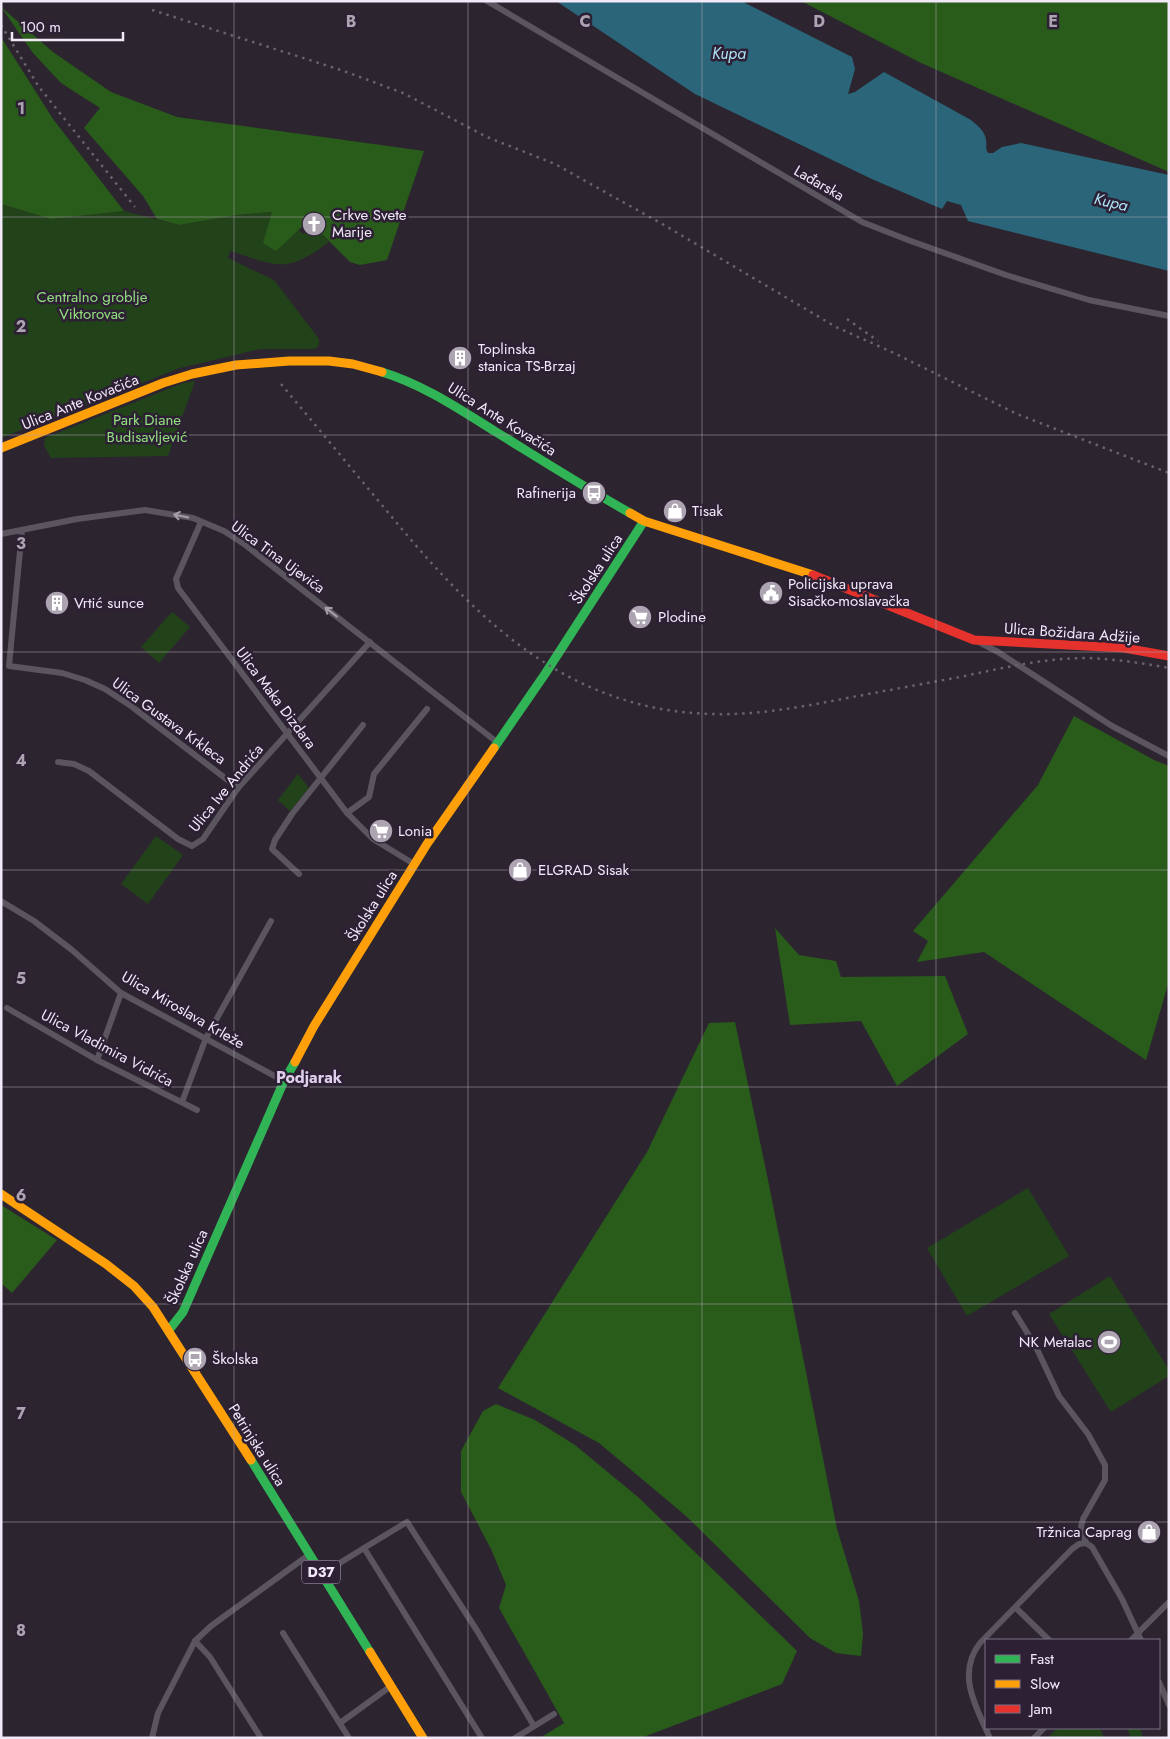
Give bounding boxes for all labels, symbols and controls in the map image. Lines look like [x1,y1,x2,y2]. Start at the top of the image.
scale bar [12,10,124,42]
text: B [346,10,356,33]
text: C [579,10,591,33]
text: D [813,10,825,33]
text: E [1048,10,1058,33]
text: 100 m [20,16,61,38]
water label: Kupa [712,42,746,65]
text: 1 [17,97,25,120]
street label: Lađarska [790,160,848,206]
water label: Kupa [1092,187,1130,217]
place label: Crkve Svete Marije [332,204,407,243]
church icon: Crkve Svete Marije [301,211,327,237]
park label: Centralno groblje Viktorovac [37,286,148,325]
text: 2 [16,315,26,338]
place label: Toplinska stanica TS-Brzaj [478,338,576,377]
building icon: Toplinska stanica TS-Brzaj [447,345,473,371]
street label: Ulica Ante Kovačića [18,368,142,436]
street label: Ulica Ante Kovačića [443,377,561,461]
park label: Park Diane Budisavljević [107,409,187,448]
bus stop icon: Rafinerija [581,480,607,506]
place label: Rafinerija [517,482,576,504]
shop icon: Tisak [662,498,688,524]
place label: Tisak [692,500,723,522]
one-way arrow [174,511,190,520]
street label: Ulica Tina Ujevića [226,515,330,599]
street label: Školska ulica [566,529,628,609]
text: 3 [16,532,26,555]
place label: Policijska uprava Sisačko-moslavačka [788,573,910,612]
public building icon: Policijska uprava Sisačko-moslavačka [758,580,784,606]
building icon: Vrtić sunce [44,590,70,616]
place label: Vrtić sunce [74,592,144,614]
supermarket icon: Plodine [627,604,653,630]
place label: Plodine [658,606,706,628]
one-way arrow [325,607,338,618]
street label: Ulica Božidara Adžije [1003,617,1141,649]
street label: Ulica Maka Dizdara [230,642,322,754]
street label: Ulica Gustava Krkleca [108,672,230,770]
street label: Ulica Ive Andrića [184,739,268,837]
text: 4 [15,749,27,772]
supermarket icon: Lonia [368,818,394,844]
place label: Lonia [398,820,432,842]
shop icon: ELGRAD Sisak [507,857,533,883]
place label: ELGRAD Sisak [538,859,630,881]
street label: Školska ulica [341,866,403,946]
street label: Ulica Miroslava Krleže [117,966,249,1054]
text: 5 [16,967,26,990]
street label: Ulica Vladimira Vidrića [37,1004,177,1092]
district label: Podjarak [276,1066,343,1089]
text: 6 [16,1184,26,1207]
street label: Školska ulica [161,1226,213,1308]
sports icon: NK Metalac [1096,1329,1122,1355]
place label: NK Metalac [1019,1331,1092,1353]
bus stop icon: Školska [182,1346,208,1372]
place label: Školska [212,1348,258,1370]
street label: Petrinjska ulica [223,1399,291,1491]
text: 7 [16,1402,26,1425]
shop icon: Tržnica Caprag [1136,1519,1162,1545]
place label: Tržnica Caprag [1037,1521,1132,1543]
road number: D37 [302,1560,340,1584]
text: 8 [16,1619,26,1642]
legend [985,1639,1160,1729]
text: Fast [1030,1648,1054,1670]
text: Slow [1030,1673,1061,1695]
text: Jam [1028,1698,1053,1720]

